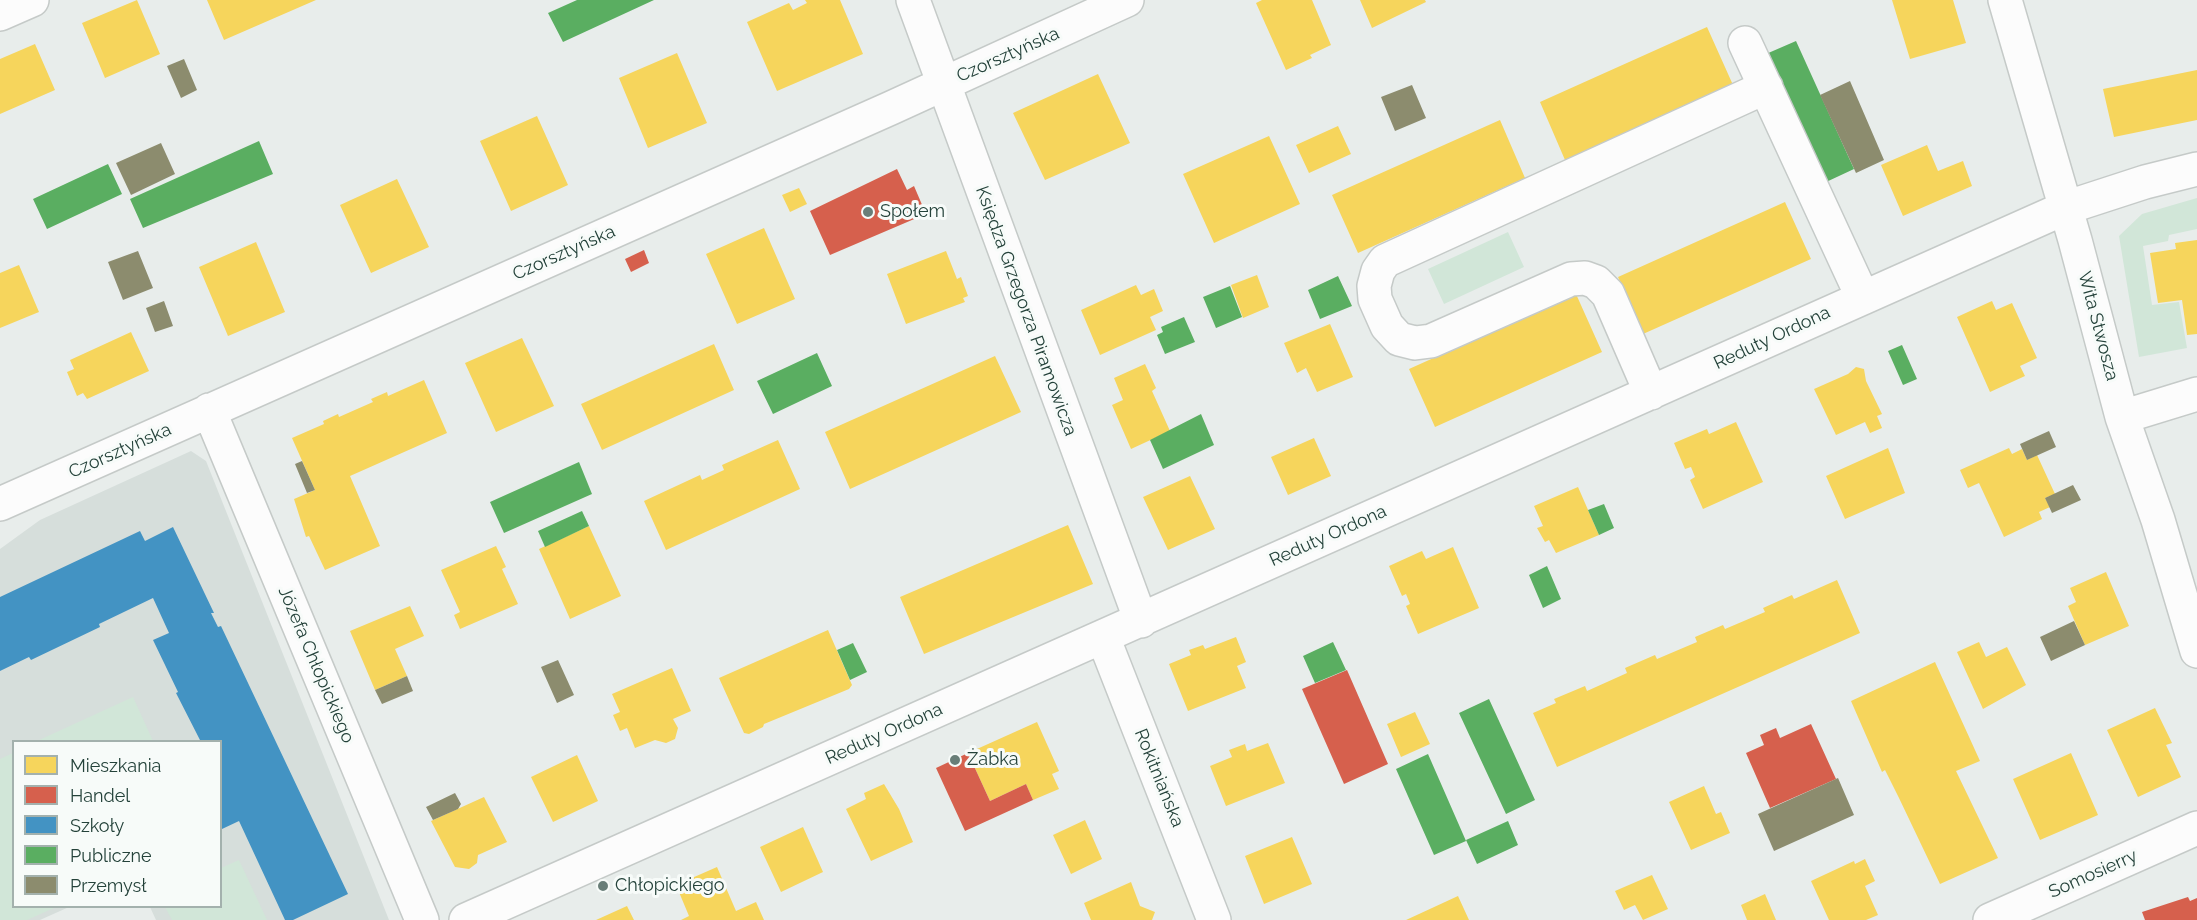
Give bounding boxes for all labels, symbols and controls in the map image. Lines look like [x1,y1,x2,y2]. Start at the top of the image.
street label: Czorsztyńska [953,23,1063,87]
street label: Księdza Grzegorza Piramowicza [971,183,1081,439]
place label: Społem [880,201,945,223]
marker: Społem [861,205,875,219]
street label: Czorsztyńska [509,221,619,285]
street label: Wita Stwosza [2073,269,2123,383]
street label: Reduty Ordona [1710,302,1834,374]
street label: Czorsztyńska [65,419,175,483]
street label: Reduty Ordona [1266,501,1390,571]
street label: Józefa Chłopickiego [273,583,359,747]
street label: Reduty Ordona [822,699,946,769]
street label: Rokitniańska [1129,726,1189,830]
legend [12,740,222,908]
place label: Żabka [967,749,1019,771]
marker: Żabka [948,753,962,767]
text: Mieszkania [70,755,161,776]
text: Handel [70,785,130,806]
text: Szkoły [70,815,124,836]
text: Publiczne [70,845,152,866]
street label: Somosierry [2045,845,2141,903]
text: Przemysł [70,875,147,896]
place label: Chłopickiego [615,875,725,897]
marker: Chłopickiego [596,879,610,893]

